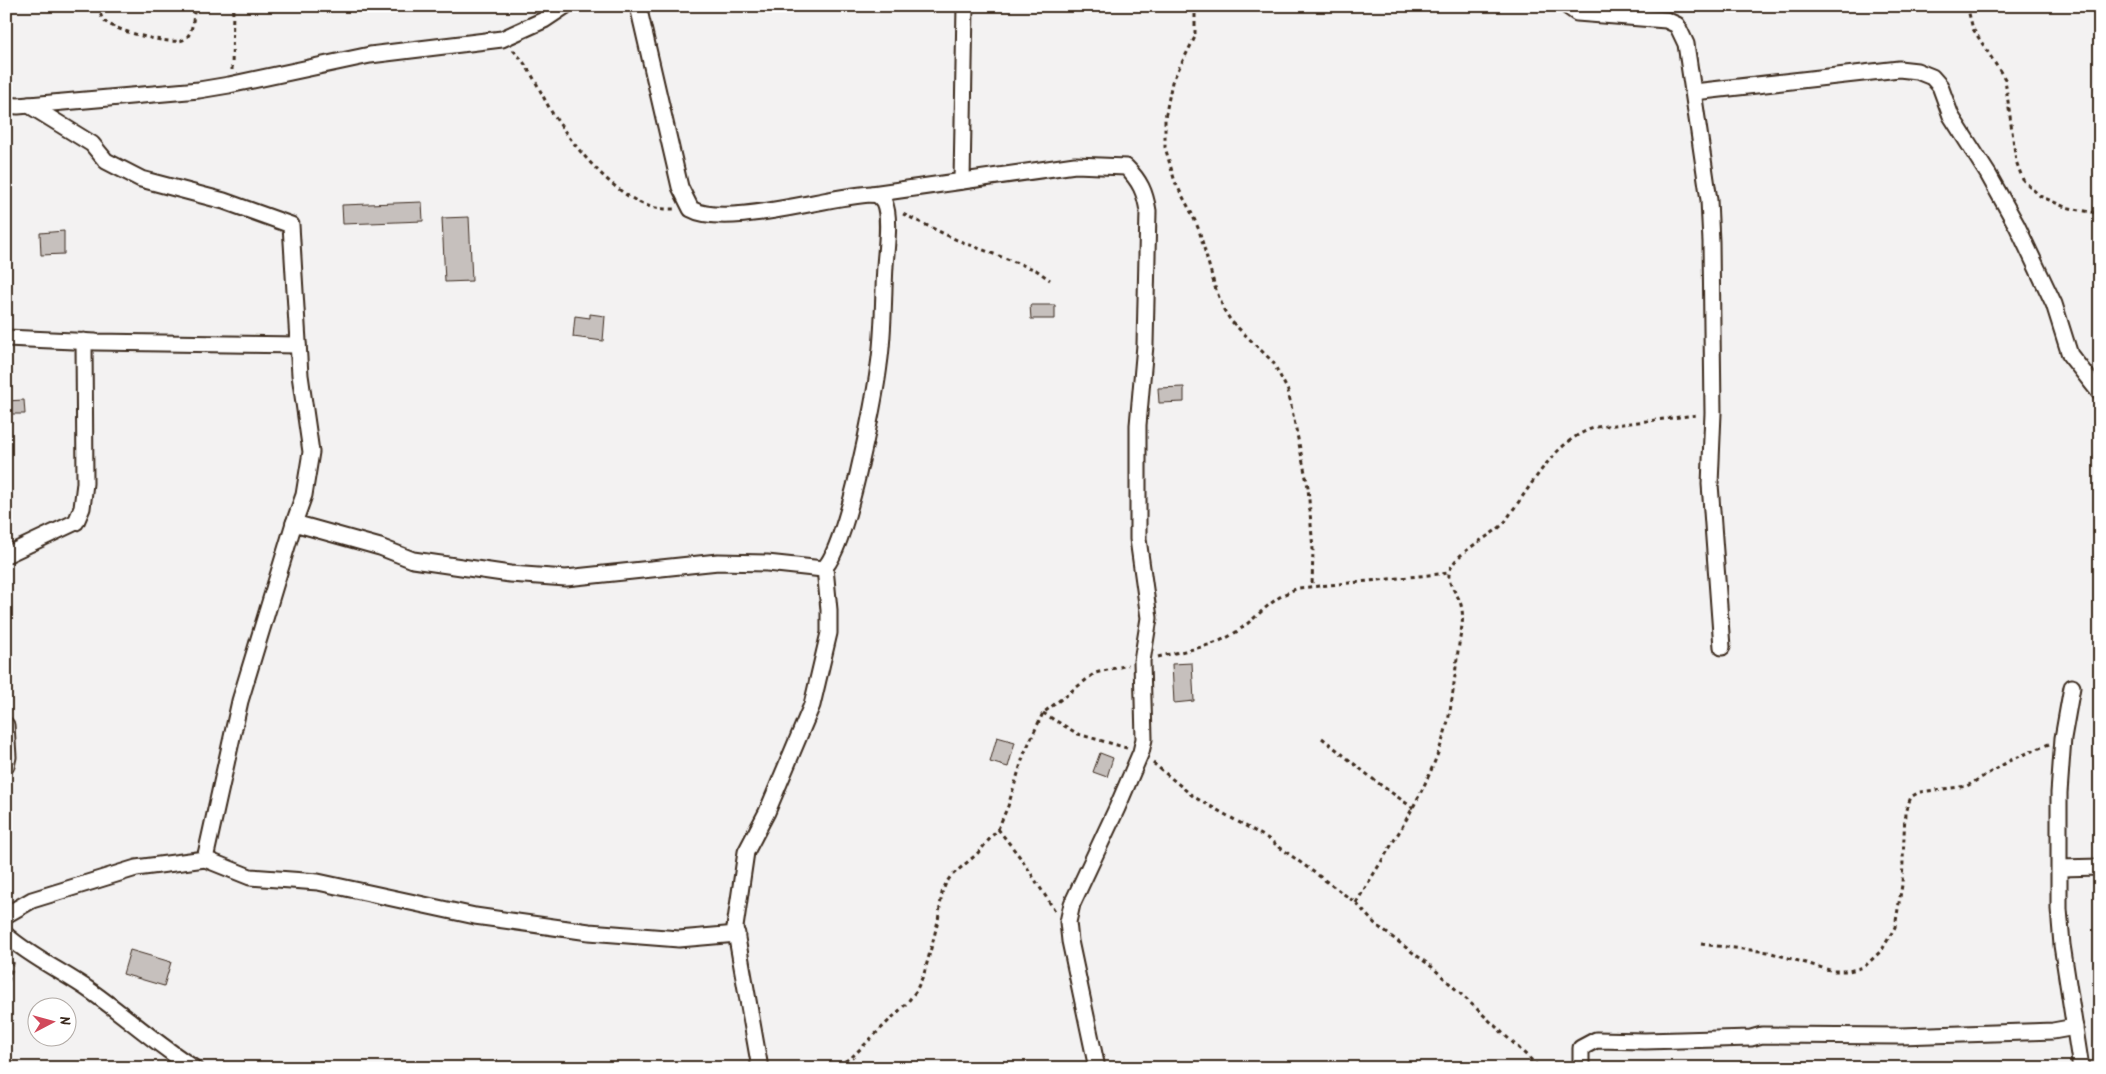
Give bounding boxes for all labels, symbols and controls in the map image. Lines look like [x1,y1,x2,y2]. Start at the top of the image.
north arrow [28,996,78,1046]
text: N [53,1015,75,1026]

